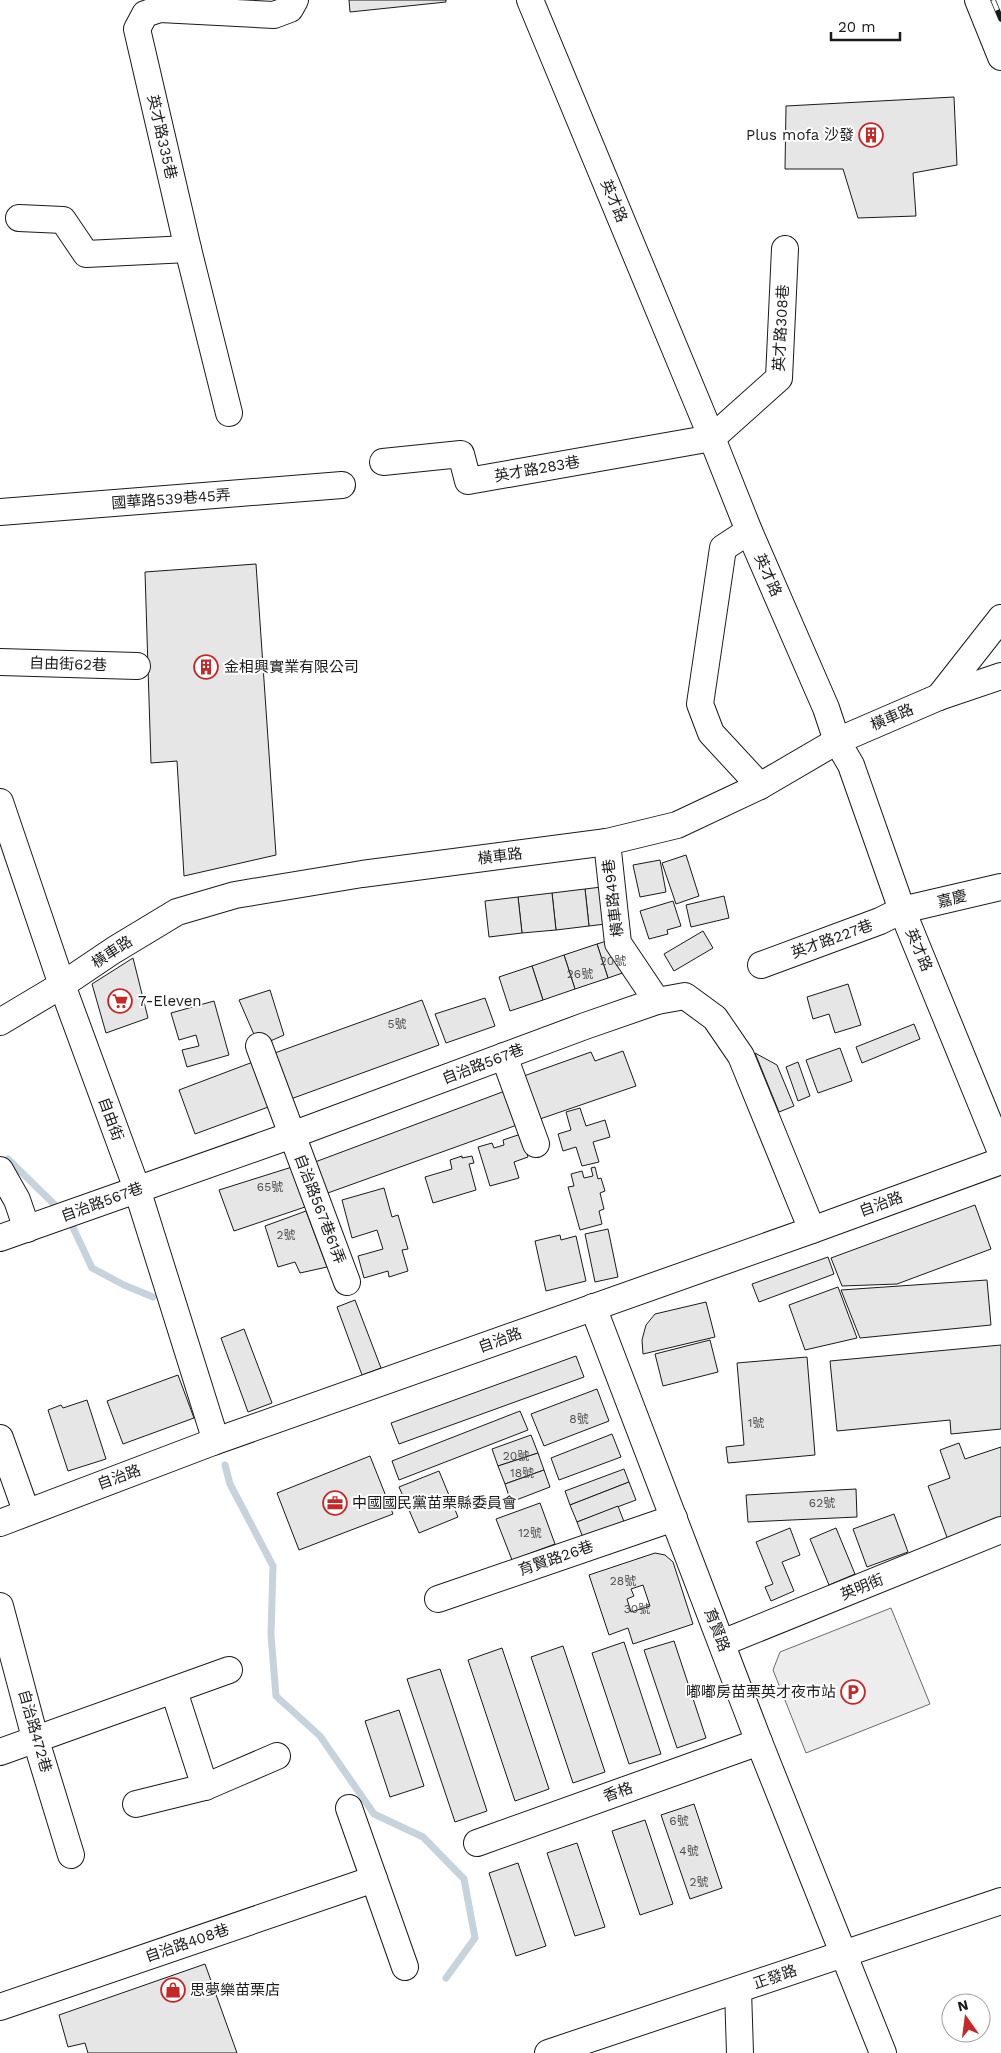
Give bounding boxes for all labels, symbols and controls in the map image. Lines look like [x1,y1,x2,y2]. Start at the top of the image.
scale bar [831,10,900,42]
text: 20 m [838,18,876,36]
street label: 英才路335巷 [144,93,180,181]
building icon: Plus mofa 沙發 [858,122,884,148]
place label: Plus mofa 沙發 [746,126,854,144]
street label: 英才路 [597,177,631,225]
street label: 英才路308巷 [770,284,792,372]
street label: 英才路283巷 [493,453,581,485]
street label: 國華路539巷45弄 [111,486,231,512]
street label: 英才路 [751,551,785,599]
street label: 自由街62巷 [29,654,107,674]
building icon: 金相興實業有限公司 [193,654,219,680]
place label: 金相興實業有限公司 [224,658,359,676]
street label: 橫車路 [868,700,916,734]
street label: 橫車路 [477,844,523,868]
street label: 橫車路49巷 [599,858,627,938]
street label: 嘉慶 [935,887,969,911]
street label: 英才路227巷 [789,916,875,962]
street label: 英才路 [902,926,936,974]
street label: 橫車路 [88,932,136,972]
house number: 20號 [600,954,626,968]
house number: 26號 [567,967,593,981]
supermarket icon: 7-Eleven [107,988,133,1014]
place label: 7-Eleven [138,992,202,1010]
house number: 5號 [388,1017,406,1031]
street label: 自治路567巷 [440,1040,526,1088]
street label: 自由街 [95,1095,127,1143]
street label: 自治路567巷61弄 [291,1152,349,1266]
street label: 自治路567巷 [58,1179,146,1225]
house number: 65號 [257,1180,283,1194]
street label: 自治路 [857,1188,905,1220]
house number: 2號 [277,1228,296,1242]
street label: 自治路 [476,1324,524,1356]
house number: 8號 [569,1412,589,1426]
house number: 1號 [748,1416,764,1430]
house number: 20號 [503,1449,529,1463]
street label: 自治路 [95,1461,143,1493]
house number: 18號 [510,1466,534,1480]
office icon: 中國國民黨苗栗縣委員會 [322,1490,348,1516]
place label: 中國國民黨苗栗縣委員會 [352,1494,517,1512]
house number: 62號 [809,1496,835,1510]
house number: 12號 [518,1526,542,1540]
street label: 育賢路26巷 [516,1537,596,1579]
street label: 英明街 [838,1570,886,1604]
house number: 28號 [610,1574,636,1588]
house number: 30號 [624,1602,650,1616]
street label: 育賢路 [701,1606,733,1654]
parking icon: 嘟嘟房苗栗英才夜市站 [840,1679,866,1705]
place label: 嘟嘟房苗栗英才夜市站 [686,1683,836,1701]
street label: 自治路472巷 [15,1687,55,1775]
street label: 香格 [601,1778,635,1806]
house number: 6號 [669,1814,689,1828]
house number: 4號 [679,1844,699,1858]
house number: 2號 [690,1875,709,1889]
street label: 自治路408巷 [143,1920,231,1966]
street label: 正發路 [751,1961,799,1993]
shop icon: 思夢樂苗栗店 [160,1977,186,2003]
place label: 思夢樂苗栗店 [190,1981,280,1999]
north arrow [941,1993,991,2043]
text: N [956,1996,970,2014]

